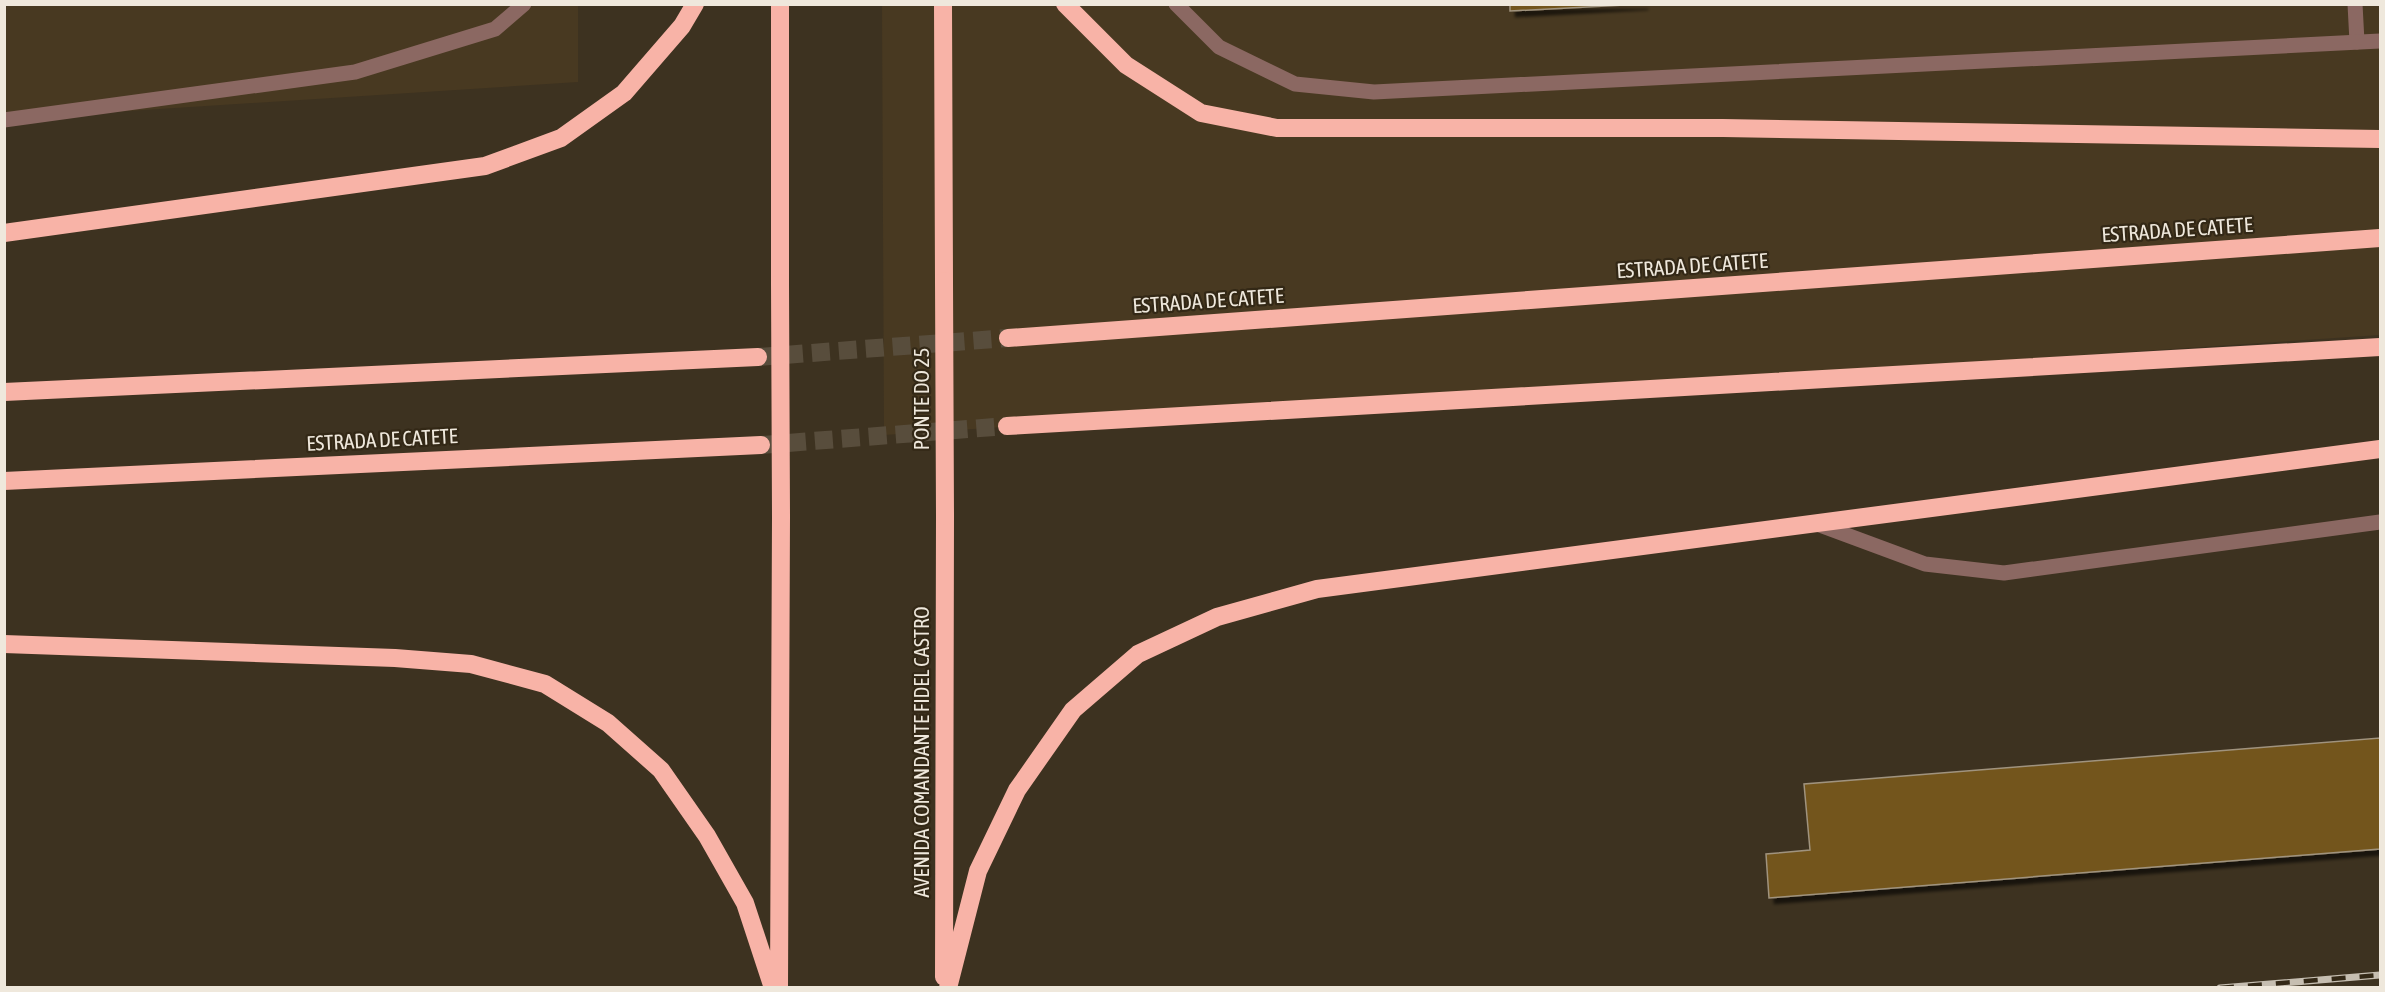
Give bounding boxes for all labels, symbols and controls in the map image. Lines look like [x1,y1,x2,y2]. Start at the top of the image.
street label: ESTRADA DE CATETE [2101,212,2253,246]
street label: ESTRADA DE CATETE [1616,248,1768,282]
street label: ESTRADA DE CATETE [1132,283,1284,317]
street label: PONTE DO 25 [909,348,933,450]
street label: ESTRADA DE CATETE [306,423,458,455]
street label: AVENIDA COMANDANTE FIDEL CASTRO [909,606,933,898]

